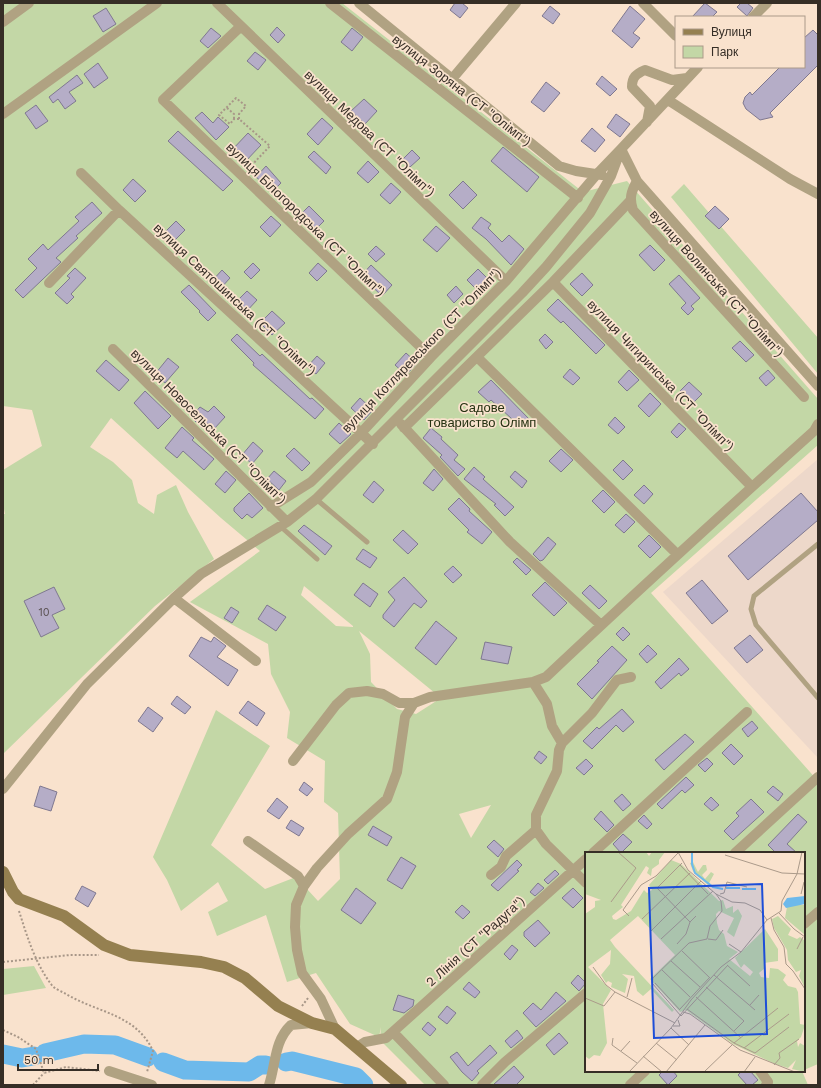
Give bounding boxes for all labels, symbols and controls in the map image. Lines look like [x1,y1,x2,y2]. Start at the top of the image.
legend [675,16,805,68]
text: Вулиця [711,25,752,39]
street label: вулиця Зоряна (СТ "Олімп") [389,32,534,149]
text: Парк [711,45,739,59]
street label: вулиця Медова (СТ "Олімп") [301,67,438,200]
street label: вулиця Білогородська (СТ "Олімп") [223,139,388,299]
street label: вулиця Волинська (СТ "Олімп") [647,207,787,360]
street label: вулиця Святошинська (СТ "Олімп") [151,220,319,378]
street label: вулиця Котляревського (СТ "Олімп") [339,265,504,436]
street label: вулиця Чигиринська (СТ "Олімп") [584,297,737,454]
street label: вулиця Новосельська (СТ "Олімп") [128,346,289,507]
park label: Садове товариство Олімп [428,400,536,430]
house number: 10 [38,606,50,619]
inset map [585,852,805,1072]
street label: 2 Лінія (СТ "Радуга") [423,893,528,989]
scale bar [18,1046,98,1072]
text: 50 m [24,1053,54,1067]

